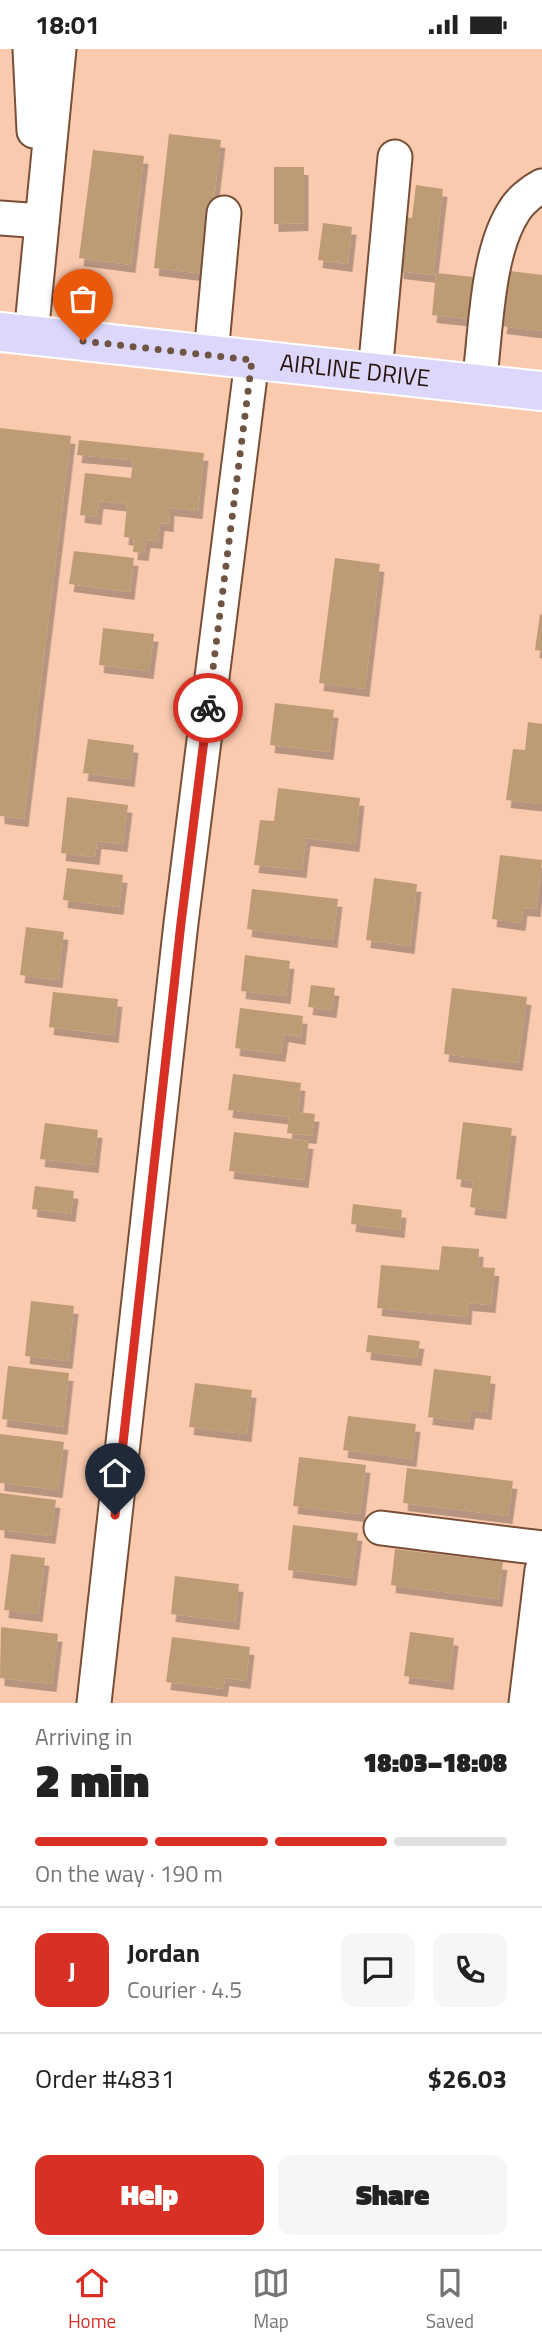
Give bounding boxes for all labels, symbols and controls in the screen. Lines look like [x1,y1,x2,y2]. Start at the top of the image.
text: 18:01 [35,5,100,44]
pin [53,269,113,341]
icon: bag [64,280,102,318]
street label: AIRLINE DRIVE [278,344,432,396]
courier [173,673,243,743]
icon: bike [189,689,227,727]
pin [85,1443,145,1515]
icon: home [96,1454,134,1492]
text: Arriving in [35,1719,132,1754]
text: 18:03–18:08 [363,1743,507,1782]
text: 2 min [35,1745,149,1815]
text: On the way · 190 m [35,1856,223,1891]
text: Jordan [127,1933,200,1972]
button: chat [341,1933,415,2007]
button: phone [433,1933,507,2007]
text: J [68,1951,76,1990]
text: Courier · 4.5 [127,1972,242,2007]
text: Order #4831 [35,2059,175,2098]
text: $26.03 [428,2059,507,2098]
button: Help [35,2155,264,2235]
button: Share [278,2155,507,2235]
tab: Home [68,2264,116,2335]
tab: Map [252,2264,290,2335]
tab: Saved [426,2264,474,2335]

